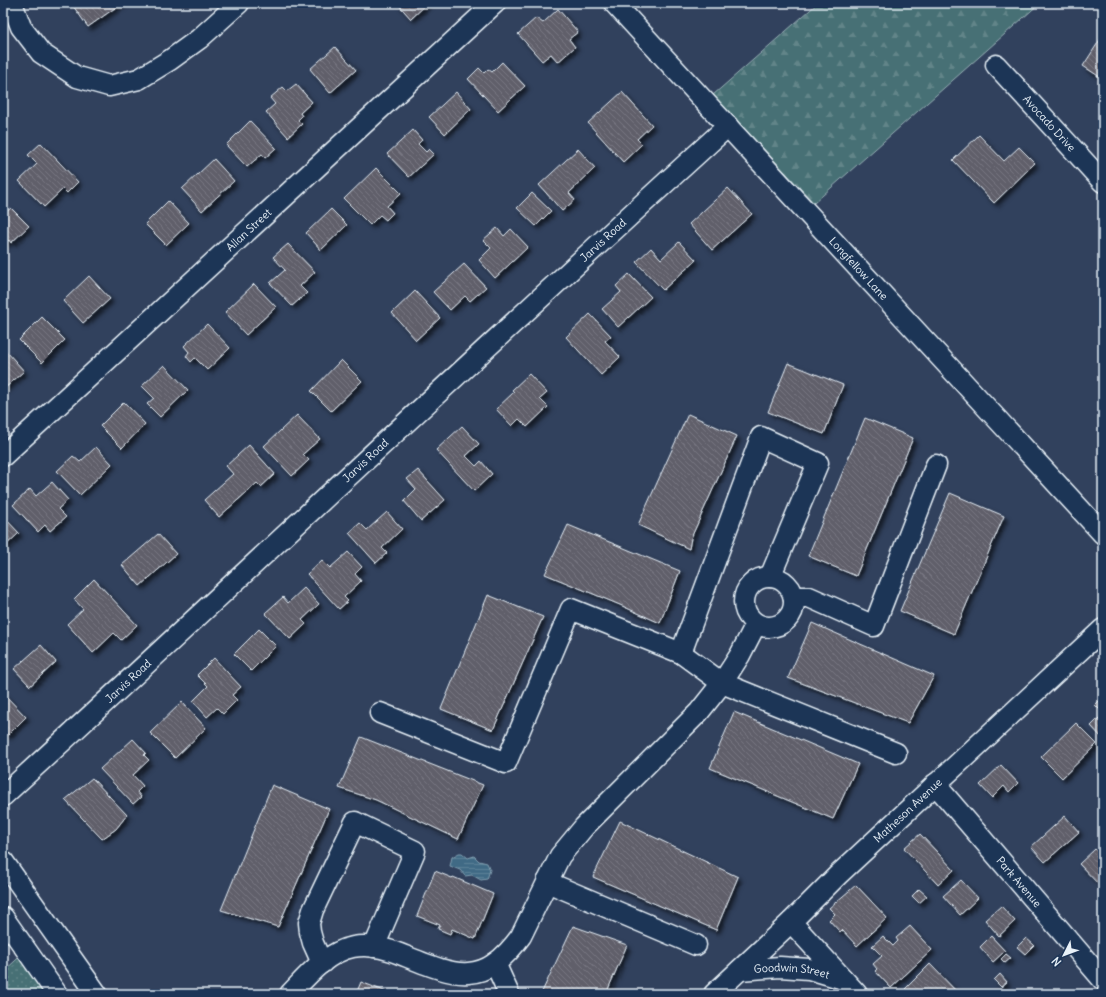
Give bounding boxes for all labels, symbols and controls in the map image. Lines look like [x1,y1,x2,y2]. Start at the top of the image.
street label: Avocado Drive [1020,92,1079,155]
street label: Allan Street [223,205,275,254]
street label: Jarvis Road [577,215,629,265]
street label: Longfellow Lane [826,234,891,303]
street label: Jarvis Road [340,435,392,485]
street label: Jarvis Road [102,656,154,706]
street label: Matheson Avenue [871,775,945,845]
street label: Park Avenue [993,854,1045,910]
north arrow [1044,935,1084,975]
text: N [1049,954,1064,969]
street label: Goodwin Street [753,960,831,982]

